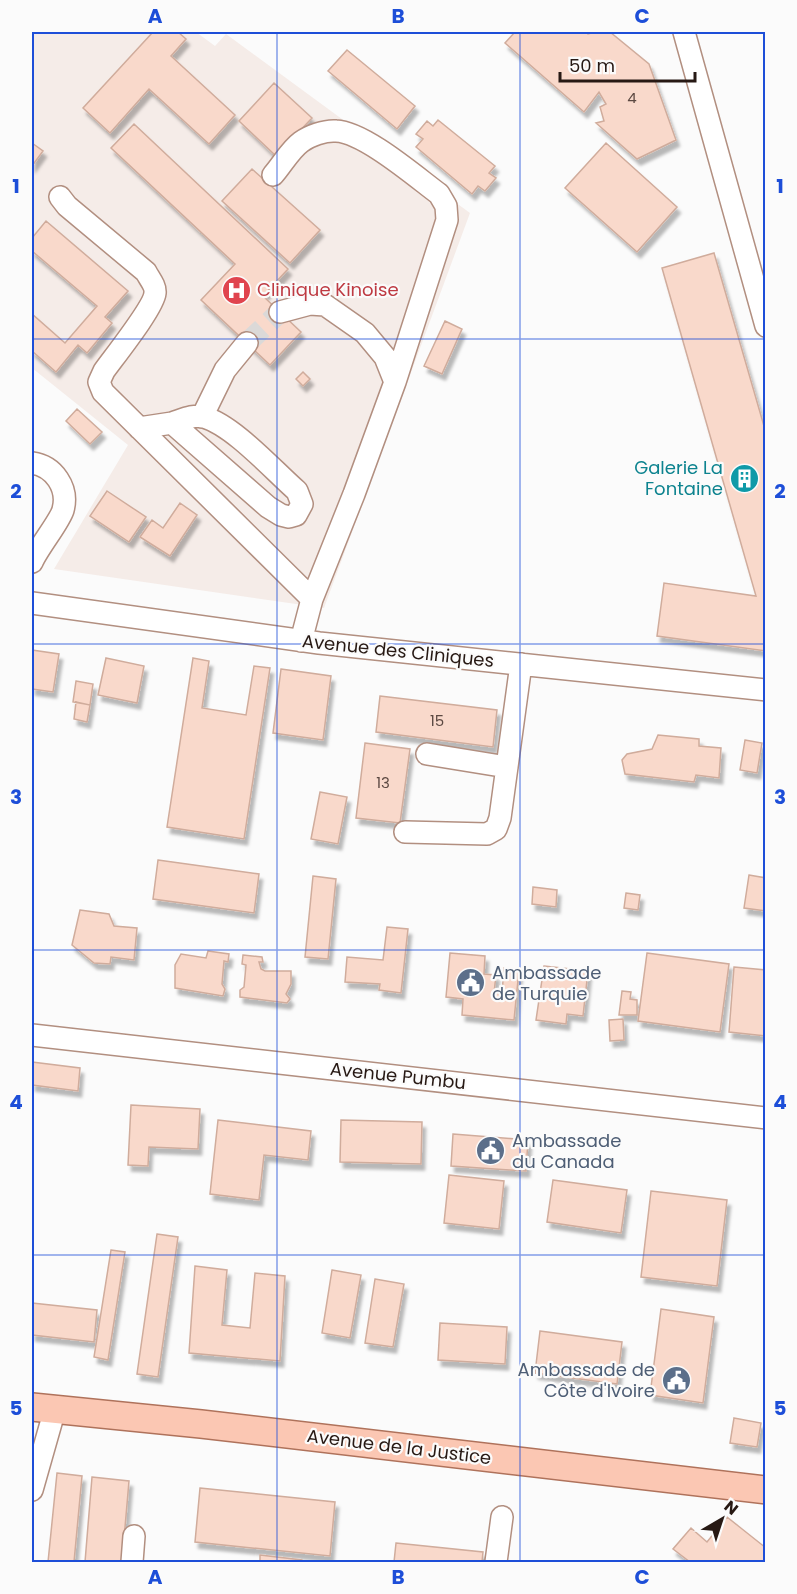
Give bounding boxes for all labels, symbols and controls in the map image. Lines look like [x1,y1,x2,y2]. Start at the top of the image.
text: A [148,2,163,30]
text: B [391,2,405,30]
text: C [634,2,650,30]
scale bar [560,45,695,83]
text: 50 m [569,53,615,78]
house number: 4 [627,87,637,108]
text: 1 [12,172,20,200]
text: 1 [776,172,784,200]
hospital icon: Clinique Kinoise [220,274,252,306]
place label: Clinique Kinoise [257,277,399,302]
place label: Galerie La Fontaine [634,455,723,501]
building icon: Galerie La Fontaine [728,462,760,494]
text: 2 [10,477,22,505]
text: 2 [774,477,786,505]
street label: Avenue des Cliniques [301,628,495,673]
house number: 15 [430,710,444,731]
house number: 13 [376,772,390,793]
text: 3 [10,783,22,811]
text: 3 [774,783,786,811]
place label: Ambassade de Turquie [492,960,601,1006]
public building icon: Ambassade de Turquie [455,967,487,999]
street label: Avenue Pumbu [329,1056,467,1095]
text: 4 [9,1088,23,1116]
text: 4 [773,1088,787,1116]
place label: Ambassade du Canada [512,1128,621,1174]
public building icon: Ambassade du Canada [475,1135,507,1167]
place label: Ambassade de Côte d'Ivoire [518,1357,655,1403]
public building icon: Ambassade de Côte d'Ivoire [660,1364,692,1396]
text: 5 [10,1394,23,1422]
text: 5 [774,1394,787,1422]
street label: Avenue de la Justice [306,1423,493,1470]
north arrow [692,1489,752,1549]
text: N [719,1495,743,1520]
text: A [148,1563,163,1591]
text: B [391,1563,405,1591]
text: C [634,1563,650,1591]

